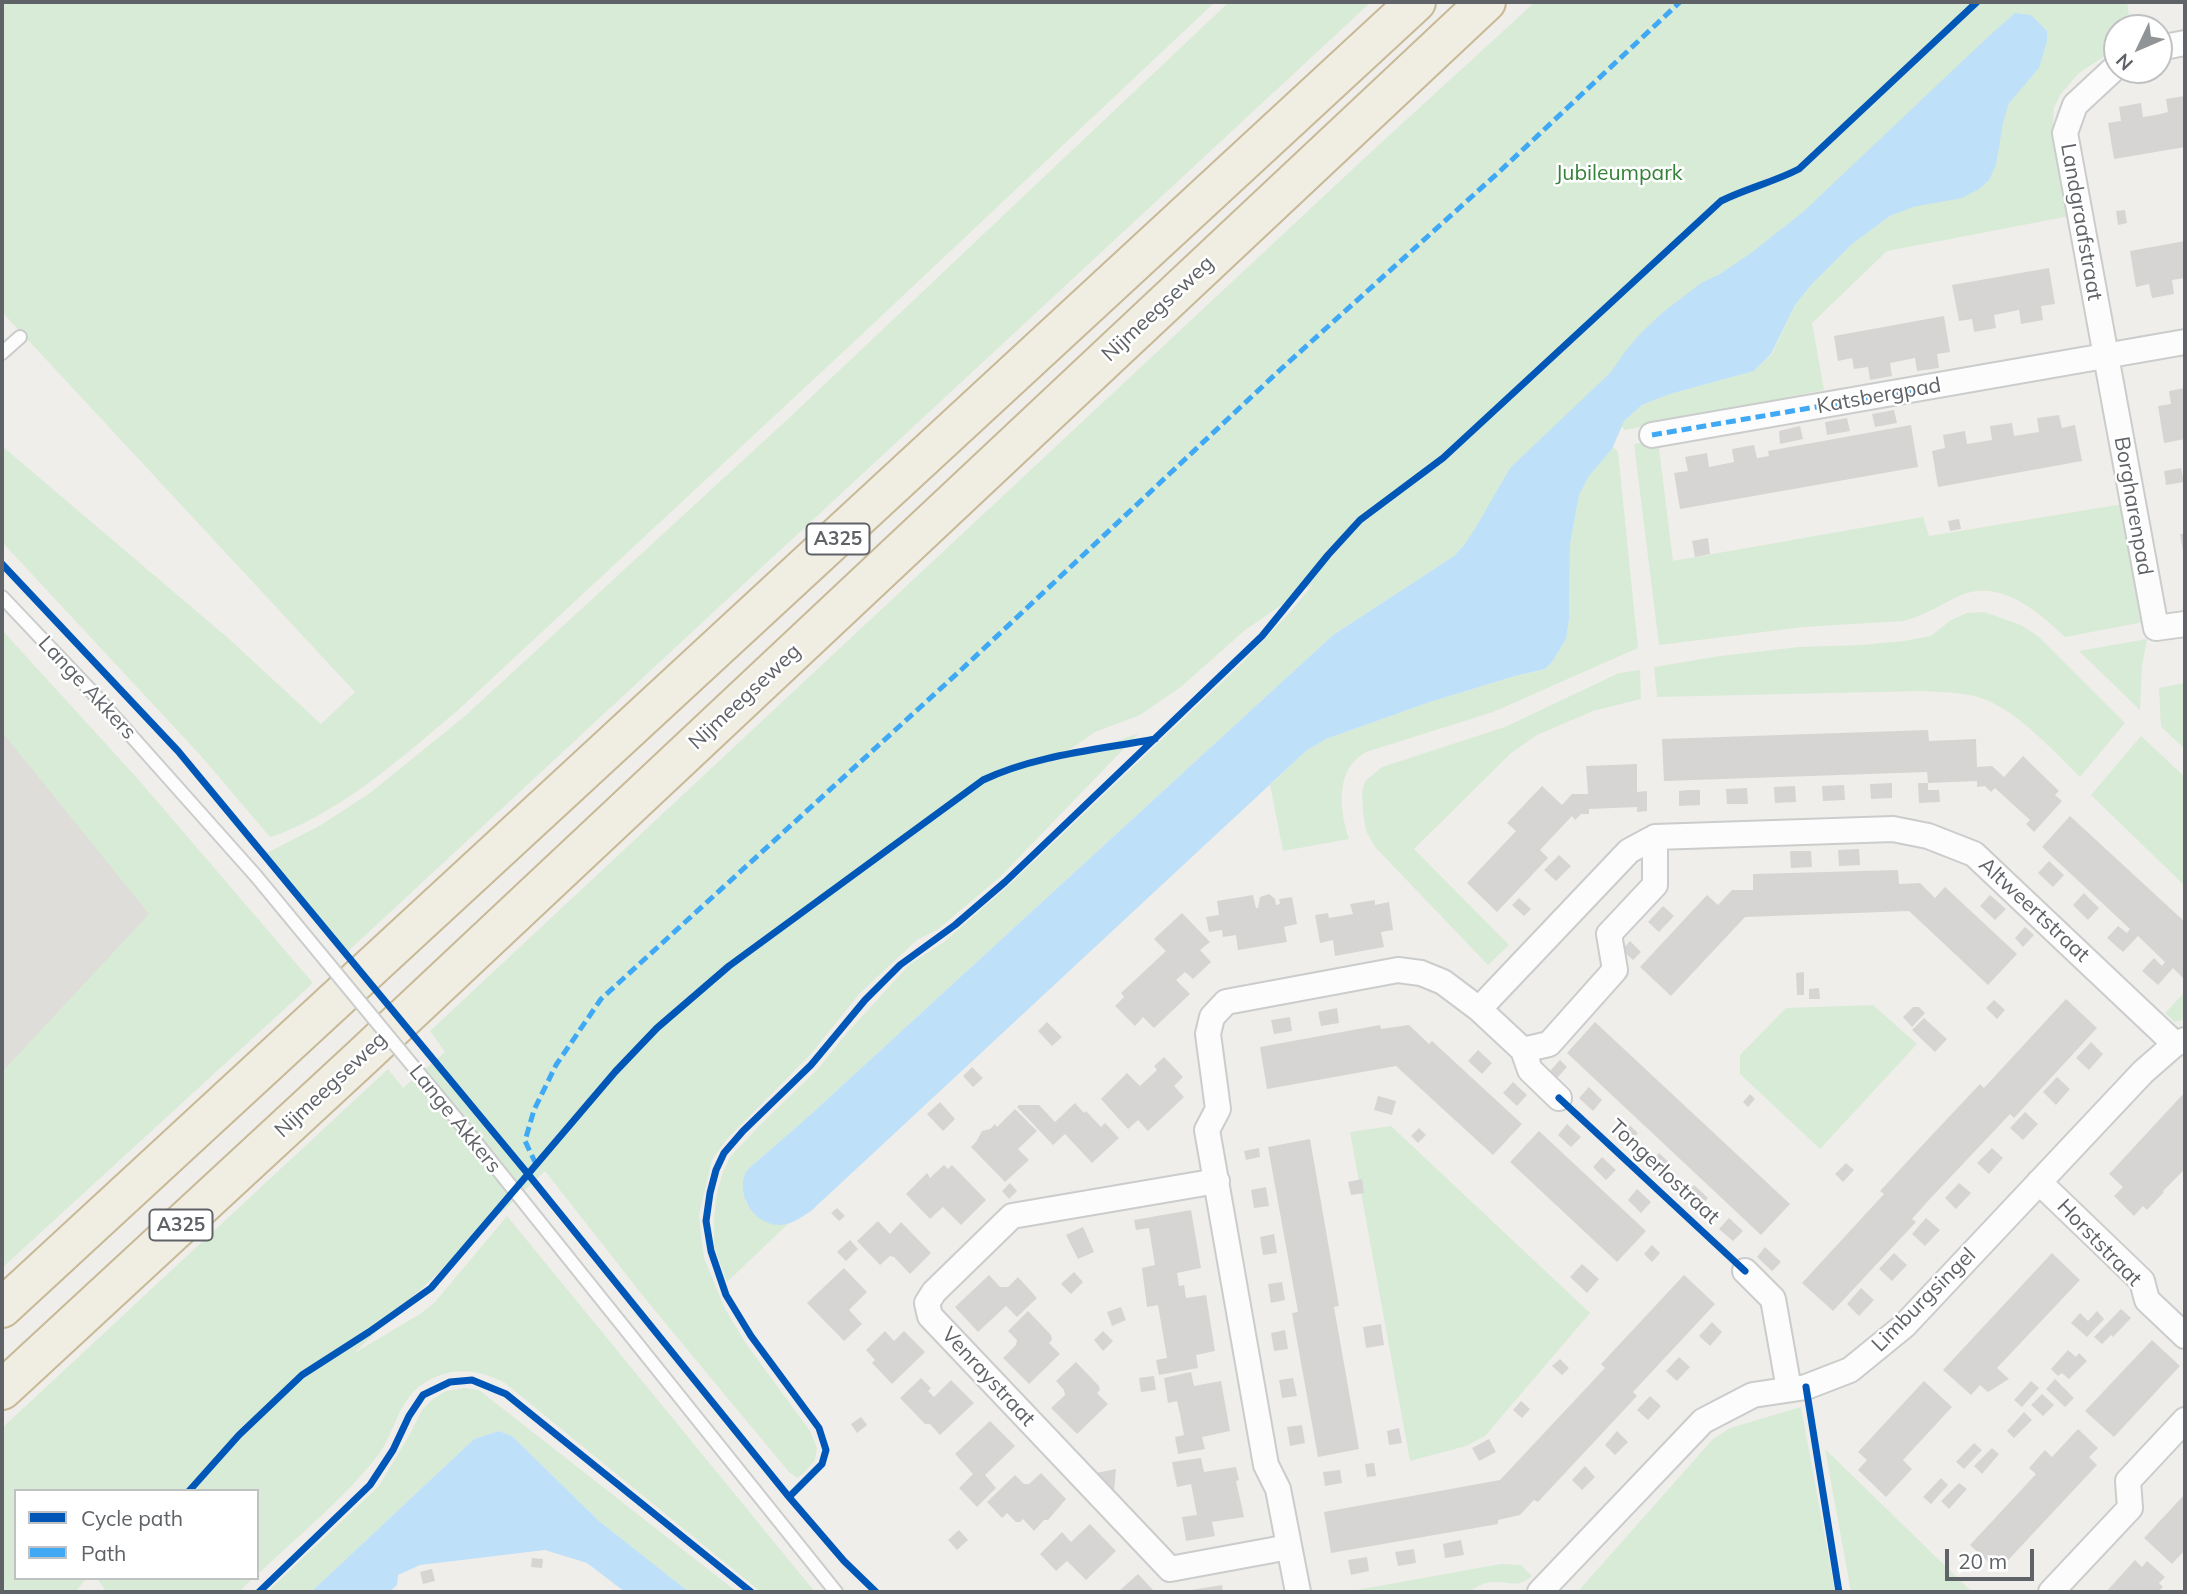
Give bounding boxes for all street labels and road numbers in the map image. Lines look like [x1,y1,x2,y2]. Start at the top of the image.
street label: Landgraafstraat [2055,141,2107,303]
street label: Nijmeegseweg [1097,251,1219,367]
street label: Katsbergpad [1815,373,1943,419]
street label: Borgharenpad [2108,435,2158,577]
road number: A325 [806,524,870,554]
street label: Lange Akkers [33,631,141,745]
street label: Nijmeegseweg [684,639,806,755]
street label: Altweertstraat [1973,852,2095,968]
street label: Nijmeegseweg [270,1027,392,1143]
street label: Lange Akkers [404,1060,506,1178]
street label: Tongerlostraat [1604,1114,1724,1230]
street label: Horststraat [2051,1194,2147,1292]
road number: A325 [150,1210,212,1240]
street label: Limburgsingel [1867,1243,1981,1357]
street label: Venraystraat [936,1322,1040,1432]

